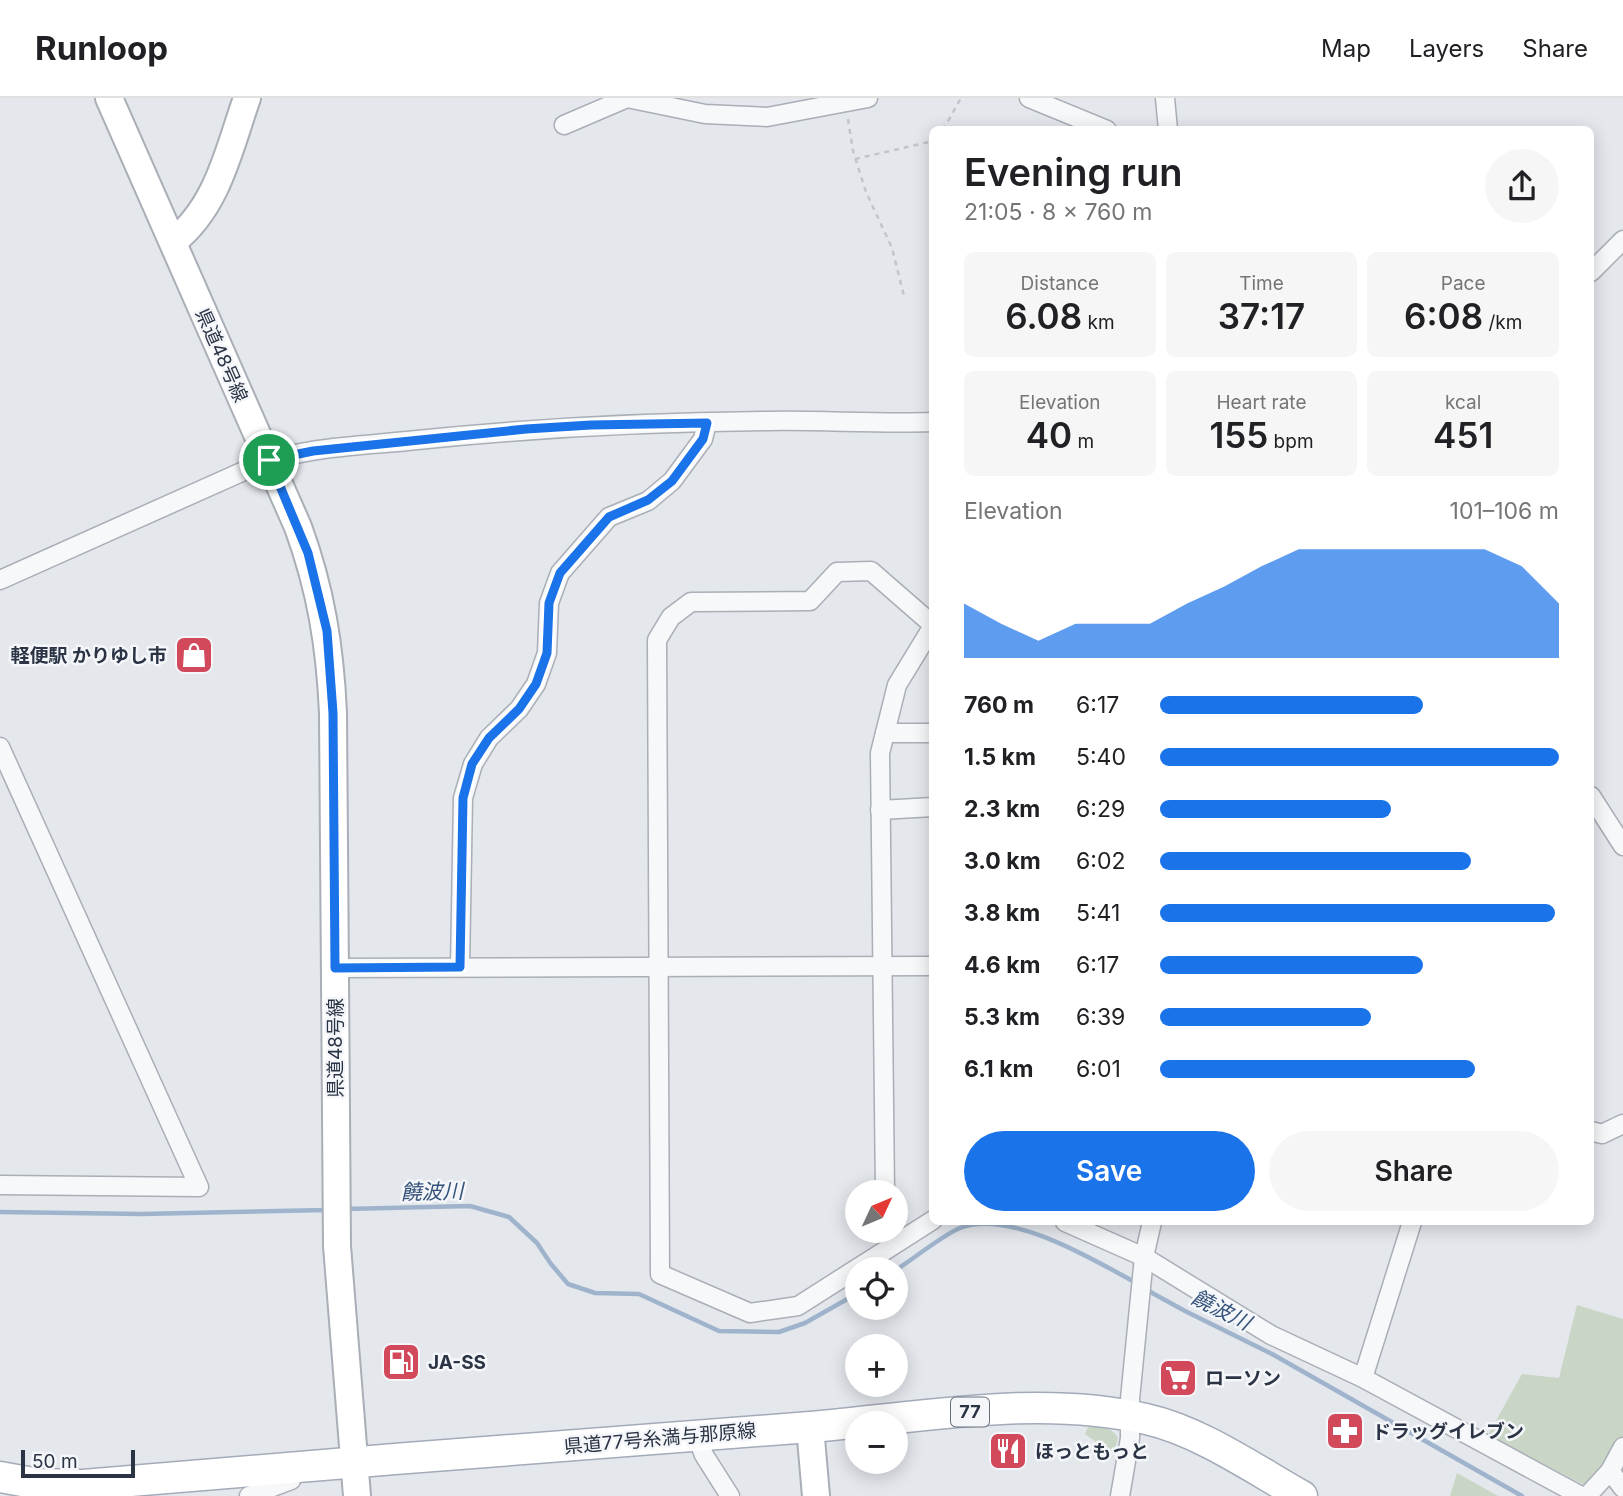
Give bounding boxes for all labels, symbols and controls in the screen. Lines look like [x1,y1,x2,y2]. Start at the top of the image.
text: Runloop [35,28,168,68]
text: Map [1321,34,1371,63]
text: Layers [1409,34,1484,63]
text: Share [1522,34,1588,63]
text: Evening run [964,149,1182,195]
button: share [1485,149,1559,223]
text: 21:05 · 8 × 760 m [964,198,1153,226]
text: Distance [1021,272,1099,295]
text: Time [1239,272,1284,295]
text: Pace [1441,272,1486,295]
text: 6.08 [1005,295,1082,337]
text: 37:17 [1218,295,1305,337]
text: 6:08 [1404,295,1483,337]
street label: 県道48号線 [191,305,252,406]
text: km [1082,311,1115,334]
text: /km [1483,311,1522,334]
text: Elevation [1019,391,1101,414]
text: Heart rate [1216,391,1306,414]
text: kcal [1445,391,1481,414]
text: 40 [1026,414,1072,456]
text: 155 [1209,414,1268,456]
text: 451 [1433,414,1493,456]
pin [239,430,299,490]
text: m [1072,430,1094,453]
text: bpm [1268,430,1314,453]
icon: arrive [250,441,288,479]
text: Elevation [964,497,1063,525]
text: 101–106 m [1450,497,1559,525]
shop icon: 軽便駅 かりゆし市 [173,634,215,676]
place label: 軽便駅 かりゆし市 [11,644,167,667]
text: 760 m [964,691,1034,719]
text: 6:17 [1076,691,1119,719]
text: 1.5 km [964,743,1036,771]
text: 5:40 [1076,743,1126,771]
text: 2.3 km [964,795,1040,823]
text: 6:29 [1076,795,1125,823]
text: 3.0 km [964,847,1041,875]
text: 6:02 [1076,847,1125,875]
text: 3.8 km [964,899,1040,927]
text: 5:41 [1076,899,1120,927]
text: 4.6 km [964,951,1041,979]
text: 6:17 [1076,951,1119,979]
street label: 県道48号線 [324,998,347,1098]
text: 5.3 km [964,1003,1040,1031]
text: 6:39 [1076,1003,1125,1031]
text: 6.1 km [964,1055,1034,1083]
text: 6:01 [1076,1055,1121,1083]
button: Save [964,1131,1255,1211]
button: Share [1269,1131,1559,1211]
water label: 饒波川 [400,1178,466,1205]
north arrow [845,1180,908,1242]
map controls [845,1180,908,1474]
button: locate [845,1257,908,1320]
water label: 饒波川 [1187,1284,1257,1336]
button: + [845,1334,908,1397]
fuel station icon: JA-SS [380,1341,422,1383]
place label: JA-SS [428,1351,486,1374]
supermarket icon: ローソン [1157,1357,1199,1399]
place label: ローソン [1205,1367,1281,1390]
road number: 77 [951,1398,989,1427]
pharmacy icon: ドラッグイレブン [1324,1410,1366,1452]
button: − [845,1411,908,1474]
street label: 県道77号糸満与那原線 [563,1419,757,1458]
place label: ドラッグイレブン [1372,1420,1524,1443]
restaurant icon: ほっともっと [987,1430,1029,1472]
place label: ほっともっと [1035,1440,1149,1463]
scale bar [21,1447,135,1479]
text: 50 m [32,1450,78,1473]

